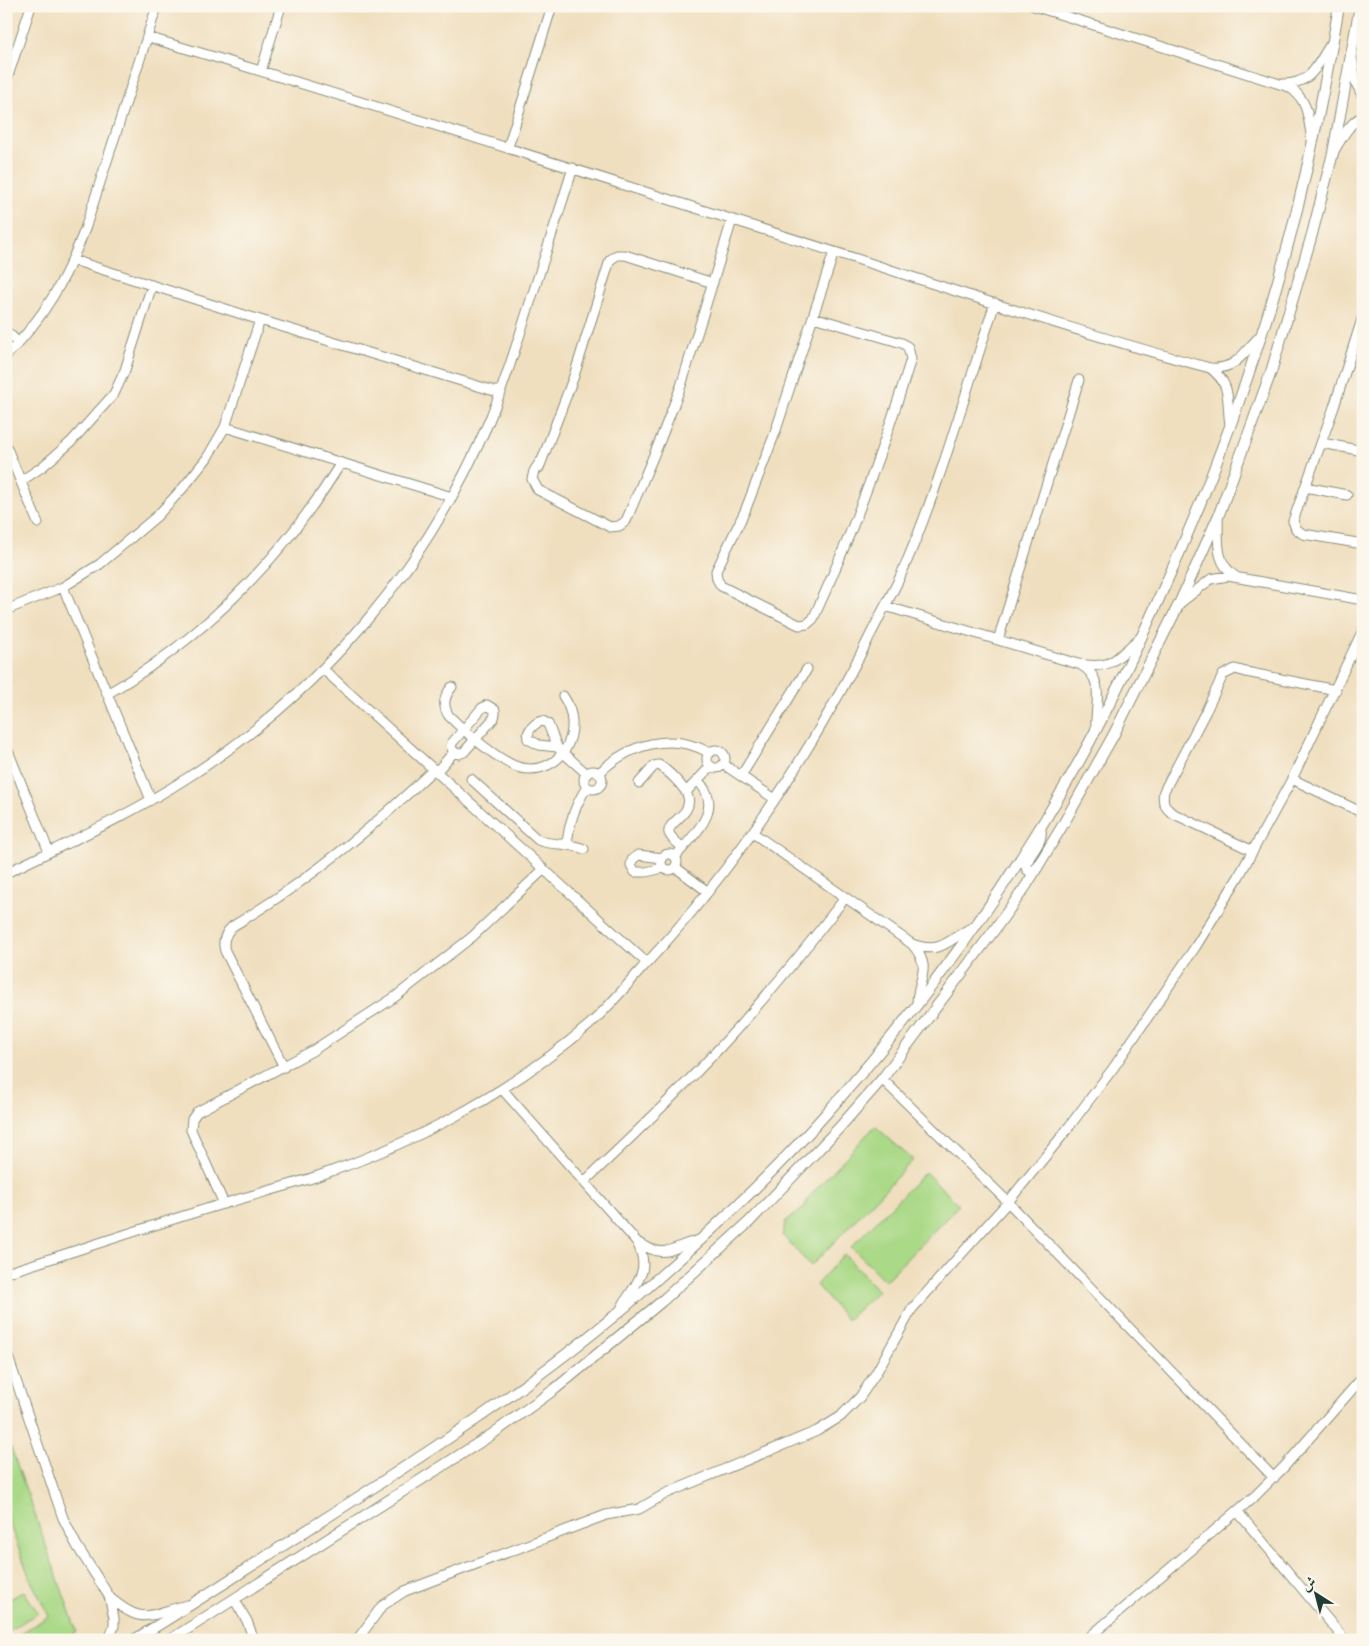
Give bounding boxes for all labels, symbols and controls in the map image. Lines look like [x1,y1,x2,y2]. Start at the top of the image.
north arrow [1292,1568,1342,1618]
text: ش [1297,1572,1319,1595]

